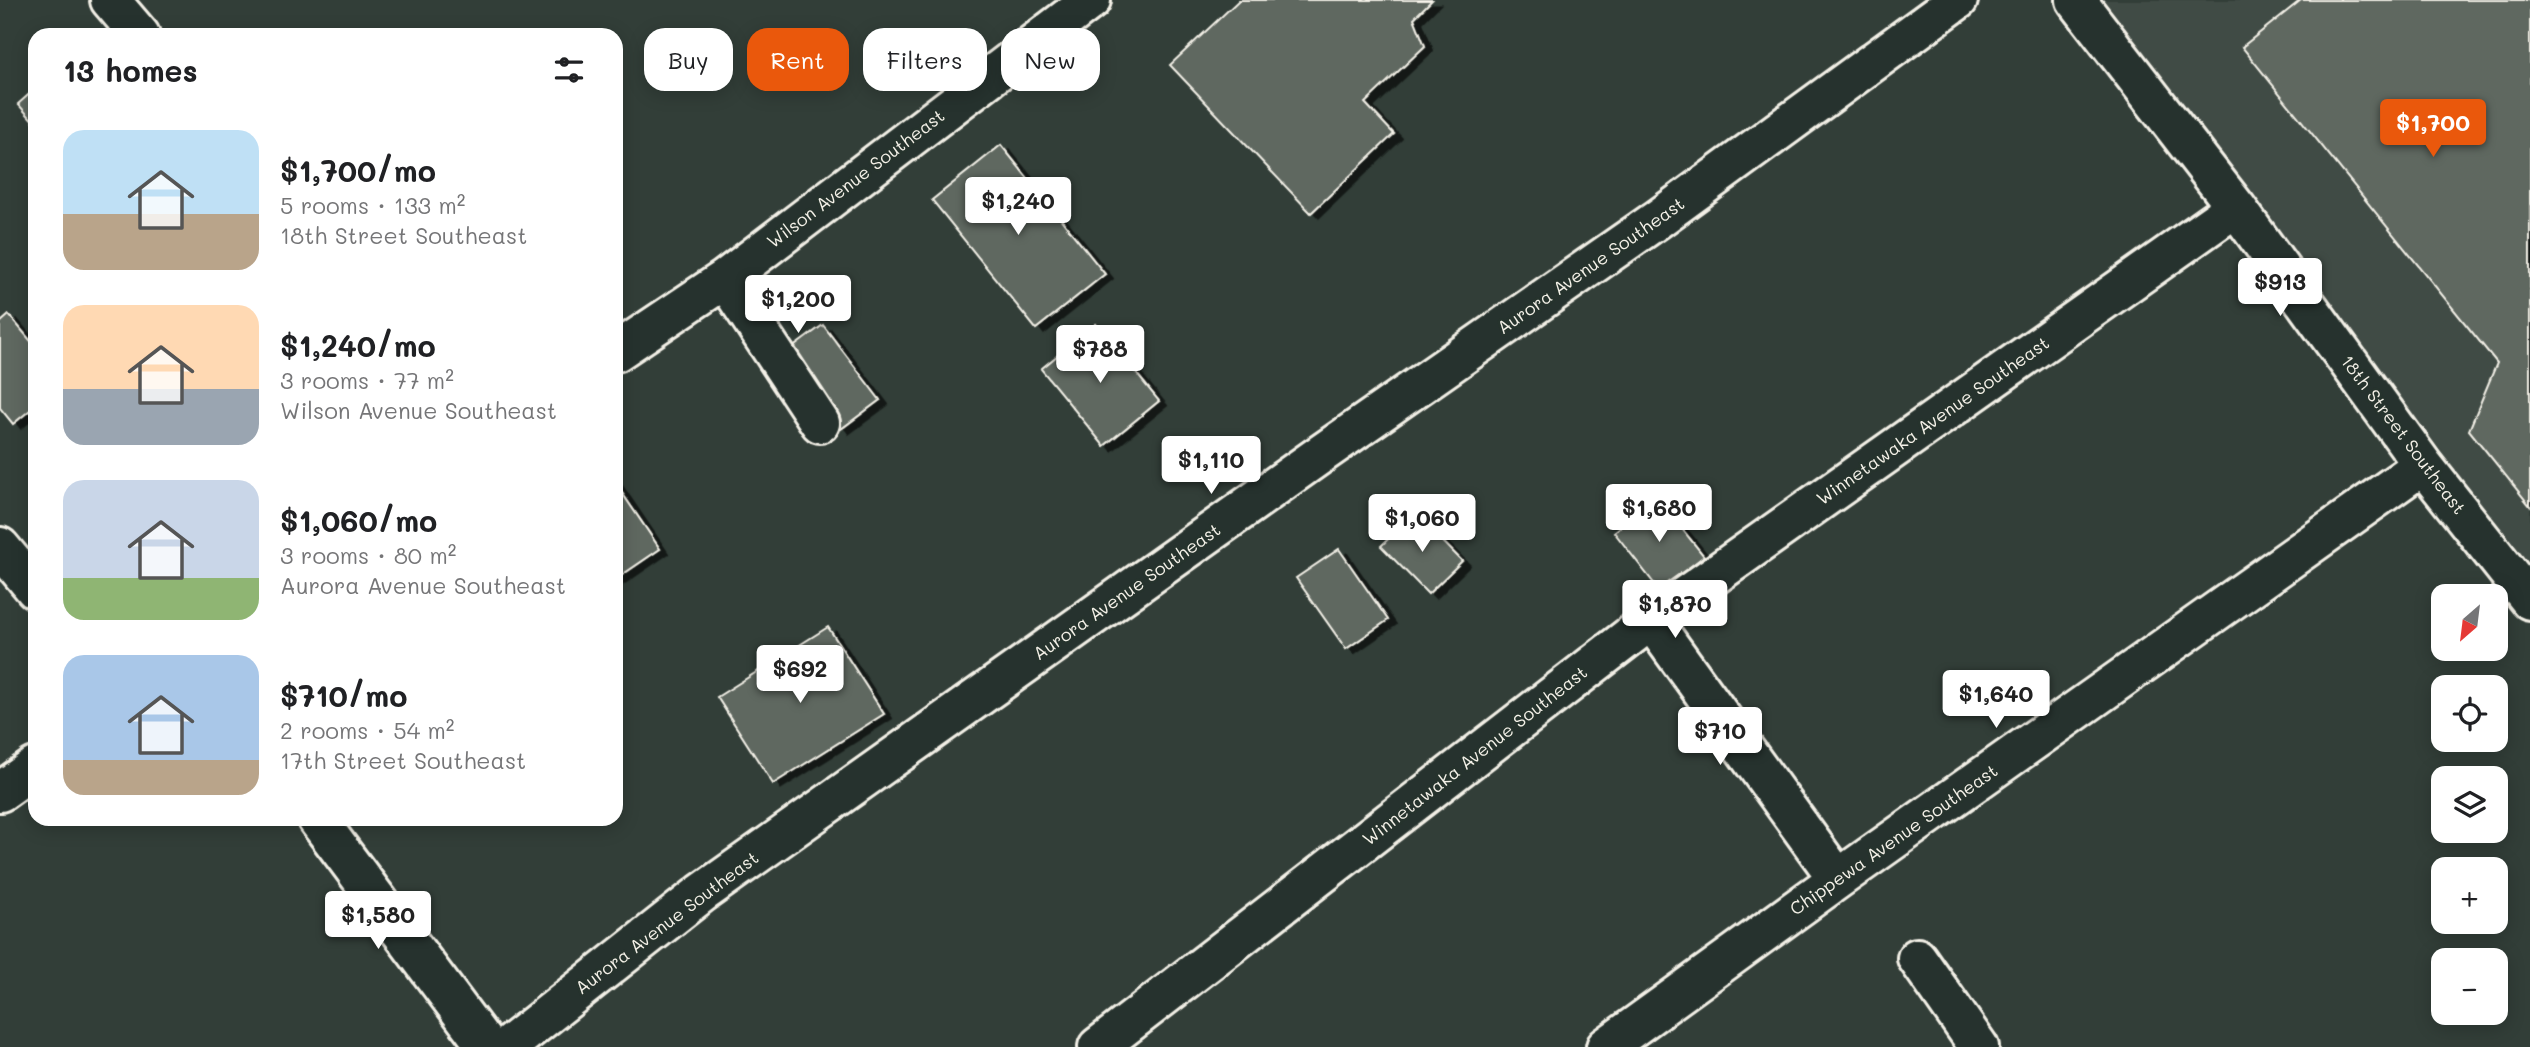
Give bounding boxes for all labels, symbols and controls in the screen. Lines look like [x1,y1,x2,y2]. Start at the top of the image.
chip: Buy [644,28,733,91]
chip: Rent [747,28,849,91]
chip: Filters [863,28,987,91]
chip: New [1001,28,1100,91]
text: 13 homes [63,50,198,90]
icon: filters [550,51,588,89]
pin: $1,700 [2376,100,2490,159]
street label: Wilson Avenue Southeast [762,103,949,253]
text: $1,700 [2396,107,2470,137]
text: $1,700/mo [280,150,436,190]
icon: home [119,158,203,242]
pin: $1,240 [961,177,1075,237]
text: $1,240 [981,185,1055,215]
text: 5 rooms · 133 m² [280,190,465,220]
street label: Aurora Avenue Southeast [1492,191,1689,339]
text: 18th Street Southeast [280,220,527,250]
pin: $913 [2239,258,2321,318]
text: $913 [2254,266,2306,296]
pin: $1,200 [741,276,855,335]
text: $1,200 [761,283,835,313]
text: $1,240/mo [280,325,436,365]
pin: $788 [1059,326,1141,385]
street label: Winnetawaka Avenue Southeast [1811,330,2054,510]
icon: home [119,333,203,417]
text: $788 [1072,333,1128,363]
street label: 18th Street Southeast [2336,350,2472,519]
text: 3 rooms · 77 m² [280,365,454,395]
text: Wilson Avenue Southeast [280,395,557,425]
pin: $1,110 [1154,436,1268,496]
text: $1,110 [1178,444,1244,474]
pin: $1,680 [1602,484,1716,544]
text: $1,680 [1622,492,1696,522]
pin: $1,060 [1365,494,1479,554]
text: $1,060/mo [280,500,437,540]
text: $1,060 [1385,502,1459,532]
icon: home [119,508,203,592]
street label: Aurora Avenue Southeast [1028,517,1225,665]
text: 3 rooms · 80 m² [280,540,456,570]
text: Aurora Avenue Southeast [280,570,566,600]
pin: $1,870 [1618,580,1732,640]
north arrow [2431,584,2508,662]
map controls [2431,584,2508,1025]
text: $1,870 [1638,588,1712,618]
pin: $692 [759,646,841,705]
text: $692 [773,653,827,683]
street label: Winnetawaka Avenue Southeast [1357,660,1592,851]
pin: $1,640 [1939,670,2053,730]
text: $710/mo [280,675,407,715]
button: locate [2431,675,2508,752]
text: $1,640 [1959,678,2033,708]
icon: home [119,683,203,767]
pin: $710 [1679,708,1761,767]
text: 2 rooms · 54 m² [280,715,455,745]
text: $710 [1694,715,1746,745]
text: 17th Street Southeast [280,745,526,775]
street label: Chippewa Avenue Southeast [1785,758,2002,920]
button: layers [2431,766,2508,843]
street label: Aurora Avenue Southeast [570,845,763,999]
button: + [2431,857,2508,934]
pin: $1,580 [321,892,435,951]
text: $1,580 [341,899,415,929]
button: − [2431,948,2508,1025]

